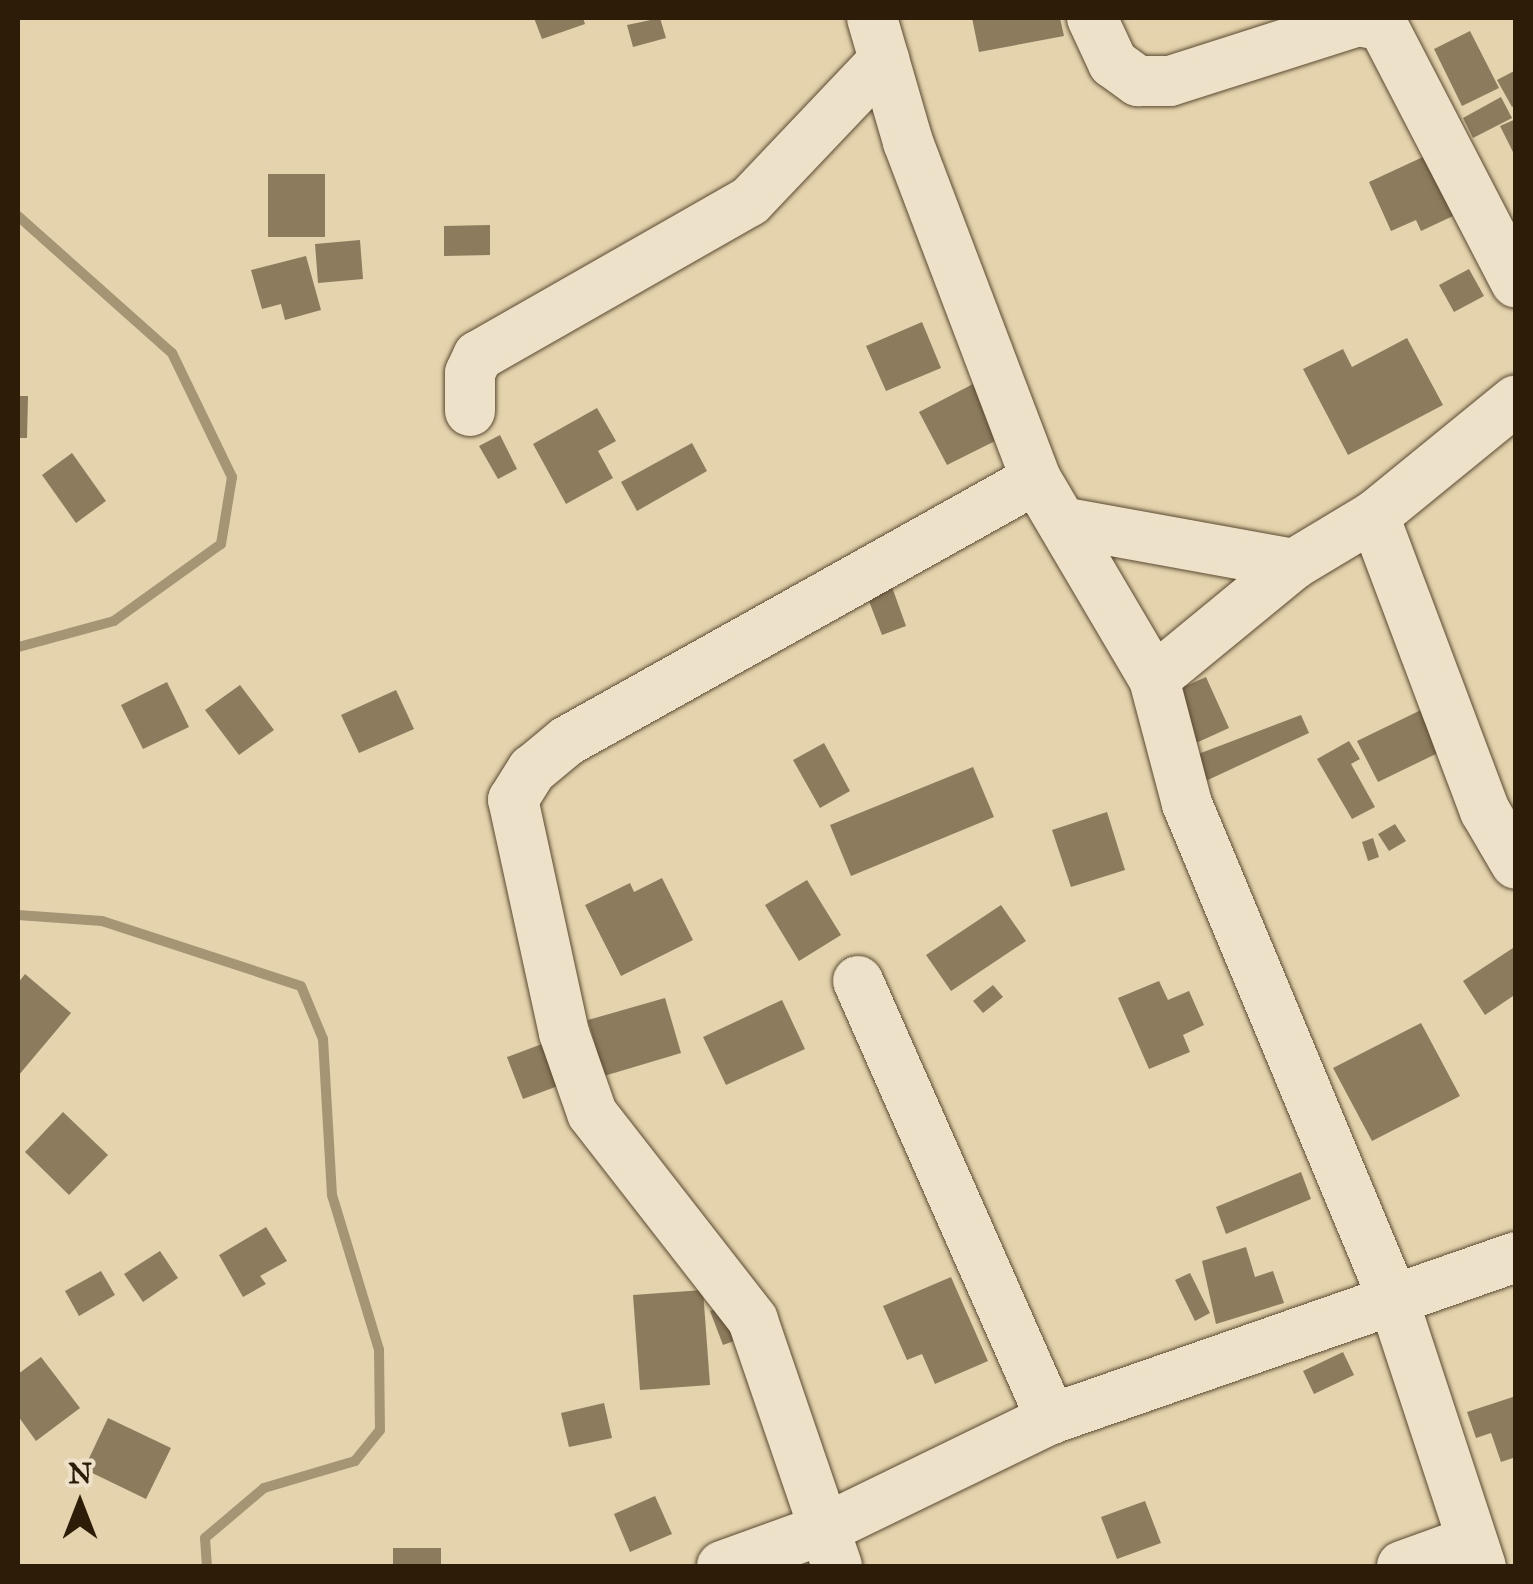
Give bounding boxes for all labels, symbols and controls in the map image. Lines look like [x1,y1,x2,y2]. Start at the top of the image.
north arrow [30,1454,130,1554]
text: N [68,1456,92,1491]

